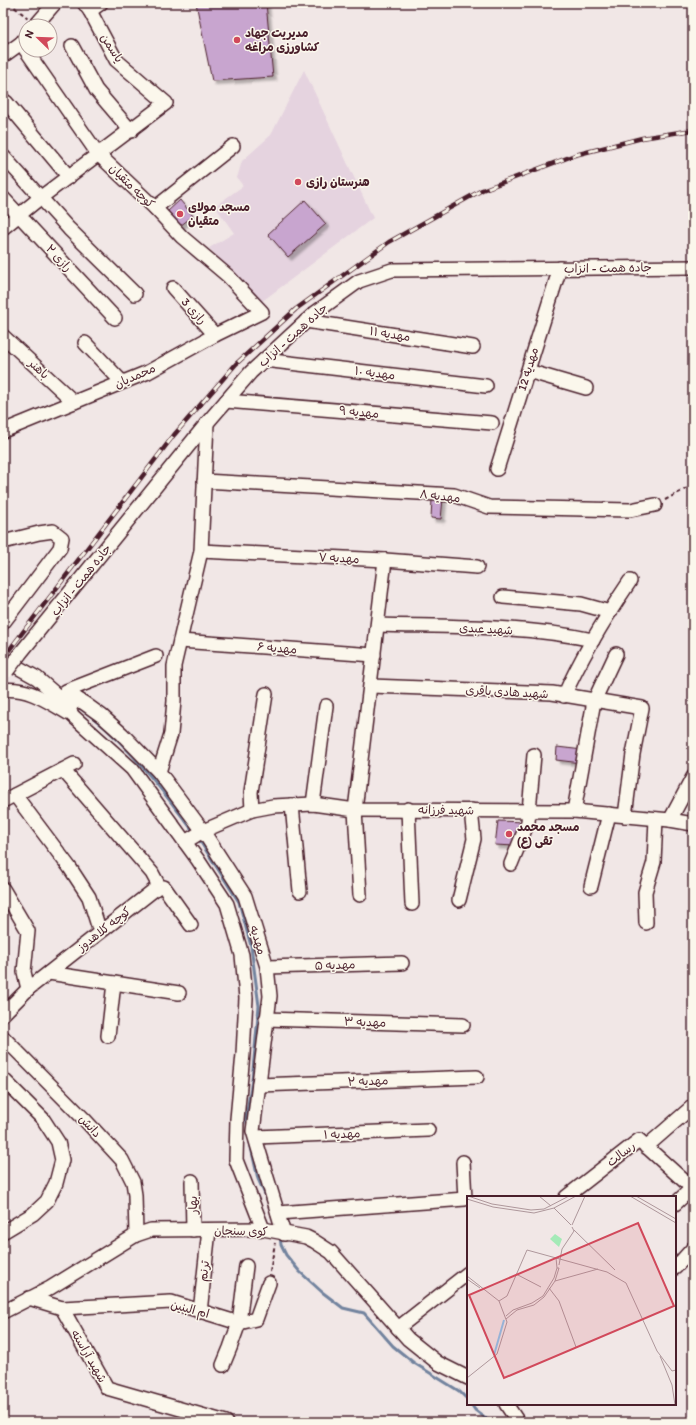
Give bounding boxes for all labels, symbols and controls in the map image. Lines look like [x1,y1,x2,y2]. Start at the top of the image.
north arrow [18,18,58,58]
place label: مدیریت جهاد کشاورزی مراغه [245,26,320,54]
text: N [22,28,37,40]
street label: یاسمن [98,31,126,65]
marker: مدیریت جهاد کشاورزی مراغه [232,35,242,45]
street label: کوچه متقیان [106,161,158,211]
place label: هنرستان رازی [306,175,370,189]
marker: هنرستان رازی [293,177,303,187]
place label: مسجد مولای متقیان [188,200,250,228]
marker: مسجد مولای متقیان [175,209,185,219]
street label: رازی ۲ [43,242,75,274]
street label: جاده همت - انزاب [564,260,652,277]
street label: رازی 3 [179,295,209,327]
street label: جاده همت - انزاب [256,300,331,370]
street label: مهدیه ۱۱ [369,324,411,344]
street label: مهدیه 12 [515,346,541,392]
street label: باهنر [25,356,52,383]
street label: محمدیان [112,361,158,391]
street label: مهدیه ۱۰ [354,364,396,382]
street label: مهدیه ۹ [338,403,380,421]
street label: مهدیه ۸ [419,487,461,505]
street label: جاده همت - انزاب [48,541,115,619]
street label: مهدیه ۷ [318,550,360,566]
street label: شهید عبدی [459,621,513,638]
street label: مهدیه ۶ [257,640,297,656]
street label: شهید هادی باقری [465,683,549,702]
street label: شهید فرزانه [418,803,474,817]
place label: مسجد محمد تقی (ع) [517,820,579,849]
marker: مسجد محمد تقی (ع) [504,829,514,839]
street label: کوچه کلاهدوز [74,904,134,956]
street label: مهدیه [247,924,269,956]
street label: مهدیه ۵ [314,957,356,973]
street label: مهدیه ۳ [344,1014,386,1030]
street label: مهدیه ۲ [347,1073,389,1089]
street label: دانش [76,1112,104,1140]
street label: مهدیه ۱ [323,1126,361,1142]
street label: رسالت [604,1139,638,1169]
street label: بهار [186,1196,201,1215]
inset map [467,1196,676,1405]
street label: کوی سنجان [214,1224,268,1239]
street label: ترنم [196,1259,214,1282]
street label: ام البنین [169,1297,211,1323]
street label: شهید آراسته [68,1327,110,1385]

